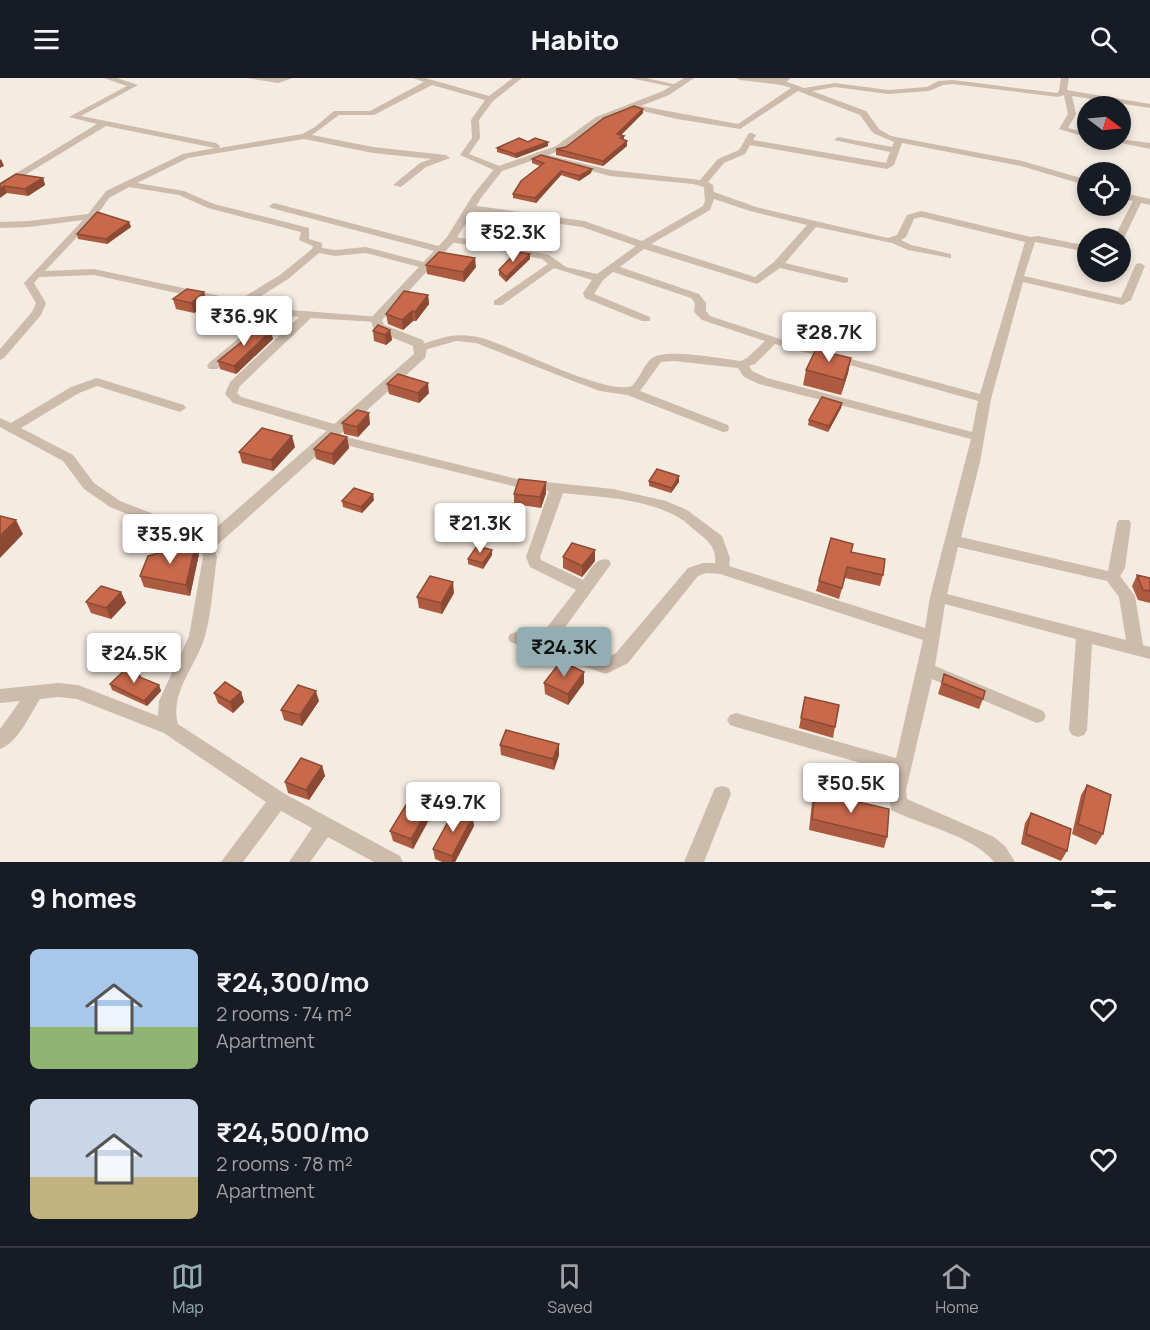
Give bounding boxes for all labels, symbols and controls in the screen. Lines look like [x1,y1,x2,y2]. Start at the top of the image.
text: Habito [531,21,619,58]
icon: menu [30,23,63,56]
icon: search [1087,23,1120,56]
north arrow [1077,96,1131,150]
map controls [1077,96,1131,282]
button: locate [1077,162,1131,216]
pin: ₹52.3K [464,212,562,263]
text: ₹52.3K [480,218,546,245]
button: layers [1077,228,1131,282]
pin: ₹36.9K [195,296,293,347]
text: ₹36.9K [210,302,278,329]
pin: ₹28.7K [780,312,878,363]
text: ₹28.7K [796,318,862,345]
pin: ₹21.3K [431,503,529,554]
text: ₹21.3K [449,509,511,536]
pin: ₹35.9K [121,514,219,565]
text: ₹35.9K [136,520,204,547]
pin: ₹24.3K [515,627,613,678]
pin: ₹24.5K [85,633,183,684]
text: ₹24.3K [531,633,597,660]
text: ₹24.5K [101,639,167,666]
pin: ₹50.5K [802,763,900,814]
text: ₹50.5K [817,769,885,796]
pin: ₹49.7K [404,782,502,833]
text: ₹49.7K [420,788,486,815]
text: 9 homes [30,880,137,916]
icon: filters [1087,882,1120,915]
text: ₹24,300/mo [216,964,369,1000]
icon: home [78,973,150,1045]
icon: heart [1087,993,1120,1026]
text: 2 rooms · 74 m² [216,1000,352,1027]
text: Apartment [216,1027,315,1054]
text: ₹24,500/mo [216,1114,369,1150]
icon: home [78,1123,150,1195]
icon: heart [1087,1143,1120,1176]
text: 2 rooms · 78 m² [216,1150,353,1177]
text: Apartment [216,1177,315,1204]
tab: Map [171,1260,204,1318]
tab: Saved [547,1260,592,1318]
tab: Home [935,1260,979,1318]

